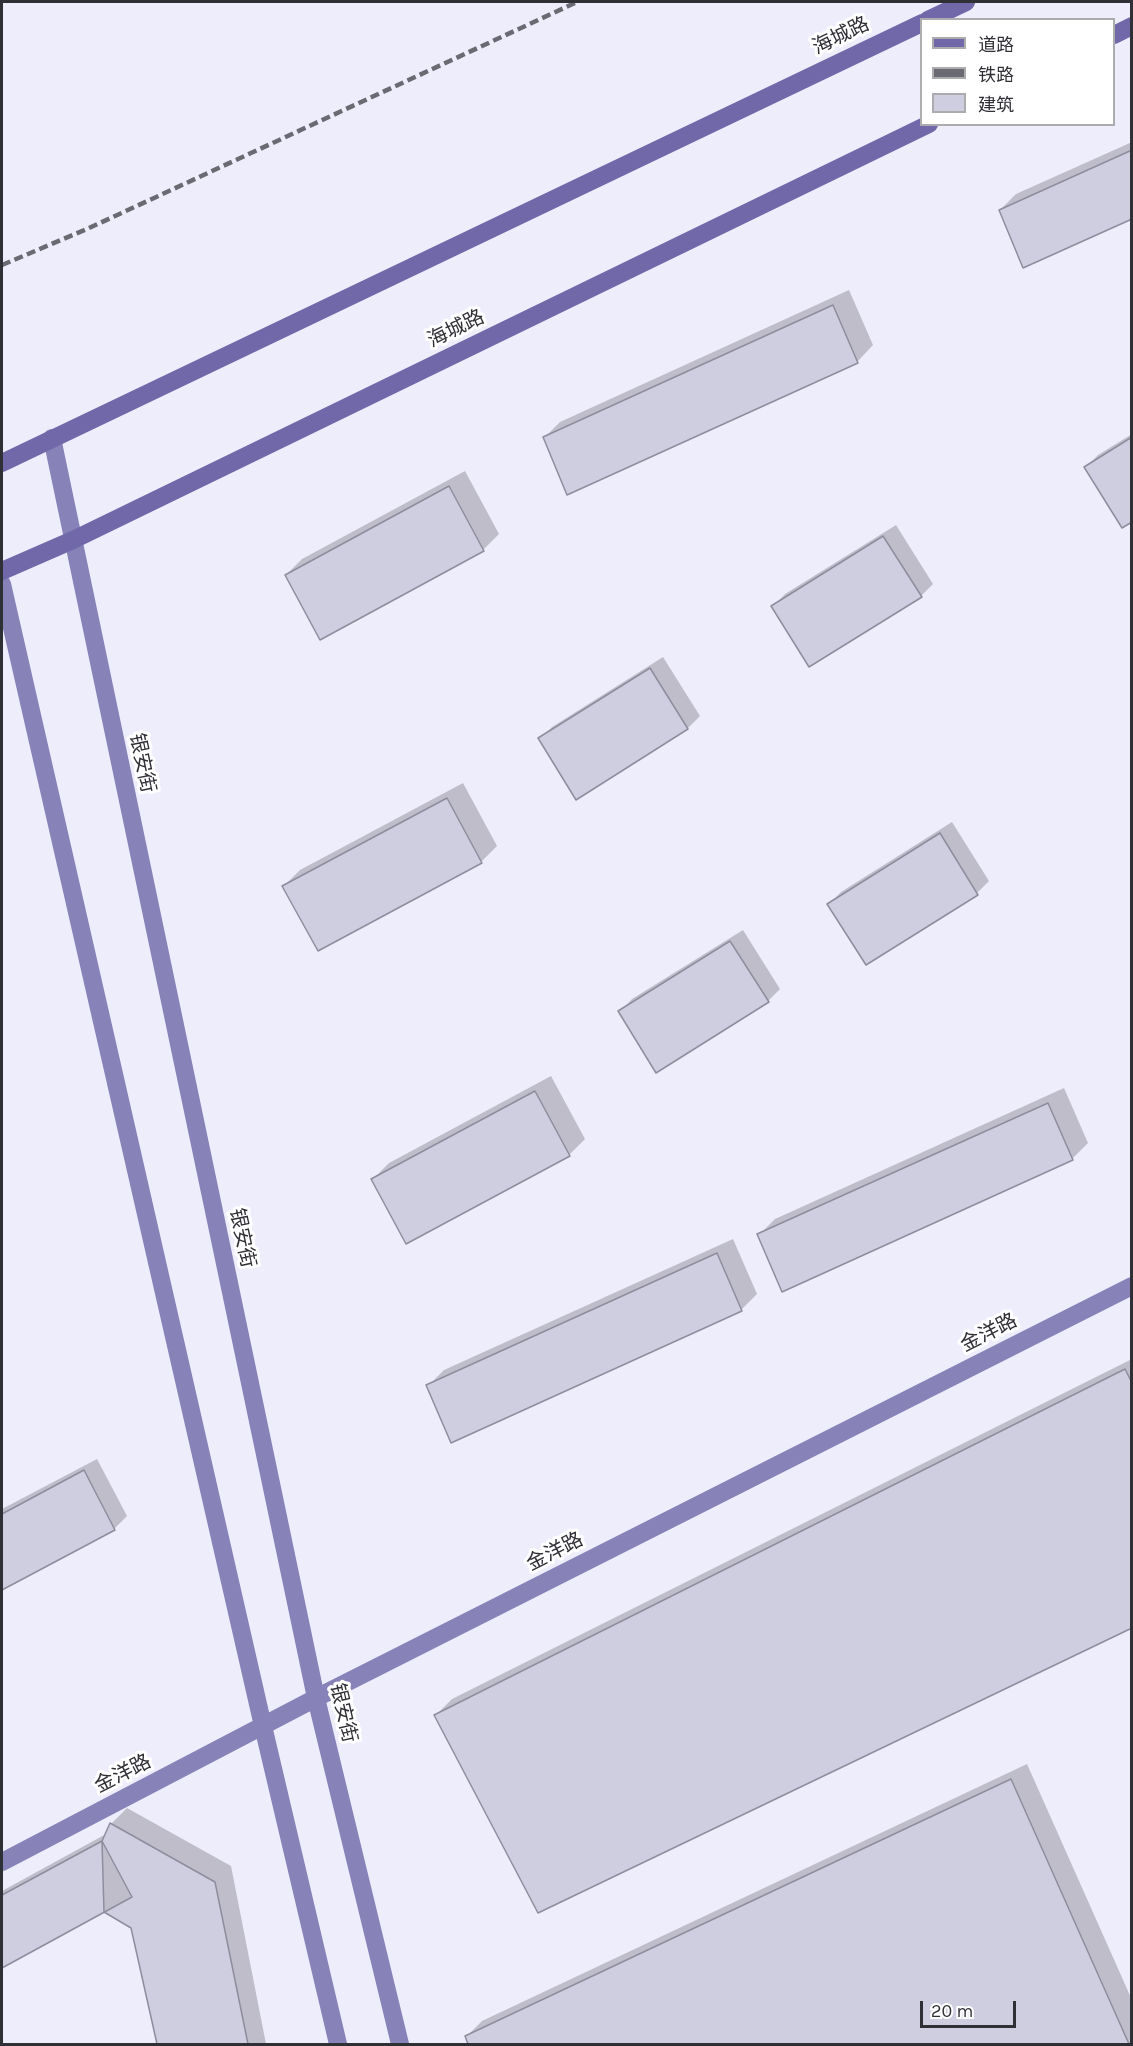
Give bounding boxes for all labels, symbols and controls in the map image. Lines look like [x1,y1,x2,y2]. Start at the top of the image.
street label: 海城路 [809,12,873,60]
legend [920,18,1115,126]
text: 道路 [978,34,1014,56]
text: 铁路 [978,64,1014,86]
text: 建筑 [978,94,1014,116]
street label: 海城路 [424,305,488,353]
street label: 银安街 [124,731,160,795]
street label: 银安街 [224,1206,260,1270]
street label: 金洋路 [957,1309,1021,1357]
street label: 金洋路 [523,1528,587,1576]
street label: 银安街 [325,1681,361,1745]
street label: 金洋路 [91,1750,155,1798]
scale bar [923,1989,1019,2027]
text: 20 m [931,2000,973,2022]

